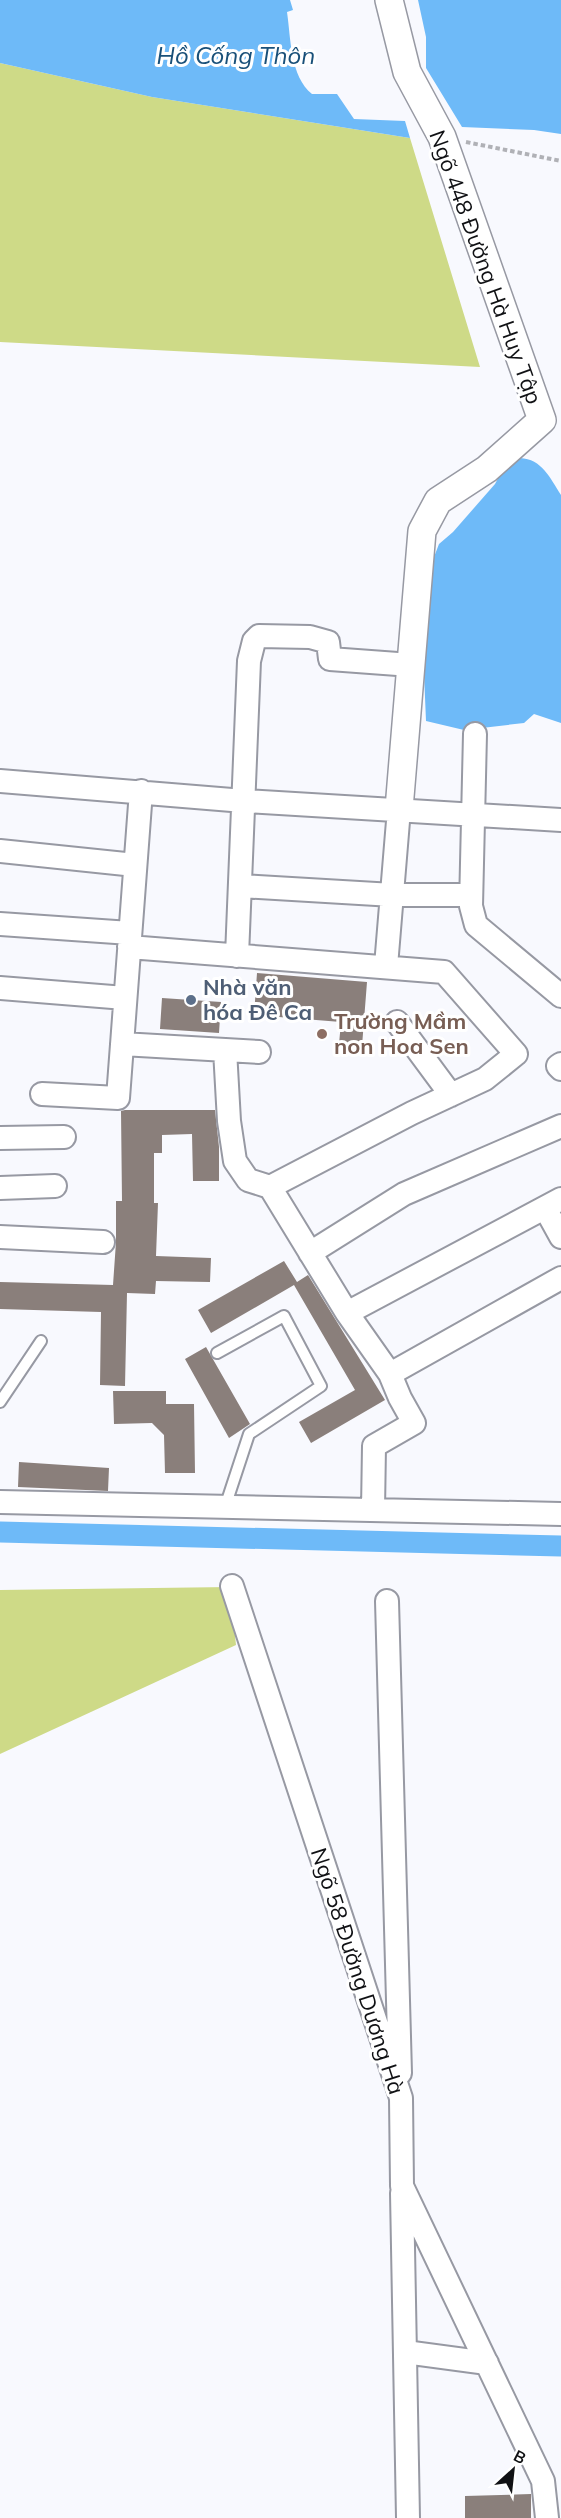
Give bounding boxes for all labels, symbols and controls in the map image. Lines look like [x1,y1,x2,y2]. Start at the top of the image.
water label: Hồ Cống Thôn [157,40,315,70]
street label: Ngõ 448 Đường Hà Huy Tập [423,126,549,408]
place label: Nhà văn hóa Đê Ca [203,973,312,1026]
marker: Nhà văn hóa Đê Ca [184,993,198,1007]
place label: Trường Mầm non Hoa Sen [334,1007,469,1060]
marker: Trường Mầm non Hoa Sen [315,1027,329,1041]
street label: Ngõ 58 Đường Dương Hà [305,1844,411,2098]
north arrow [483,2440,543,2500]
text: B [510,2445,529,2468]

